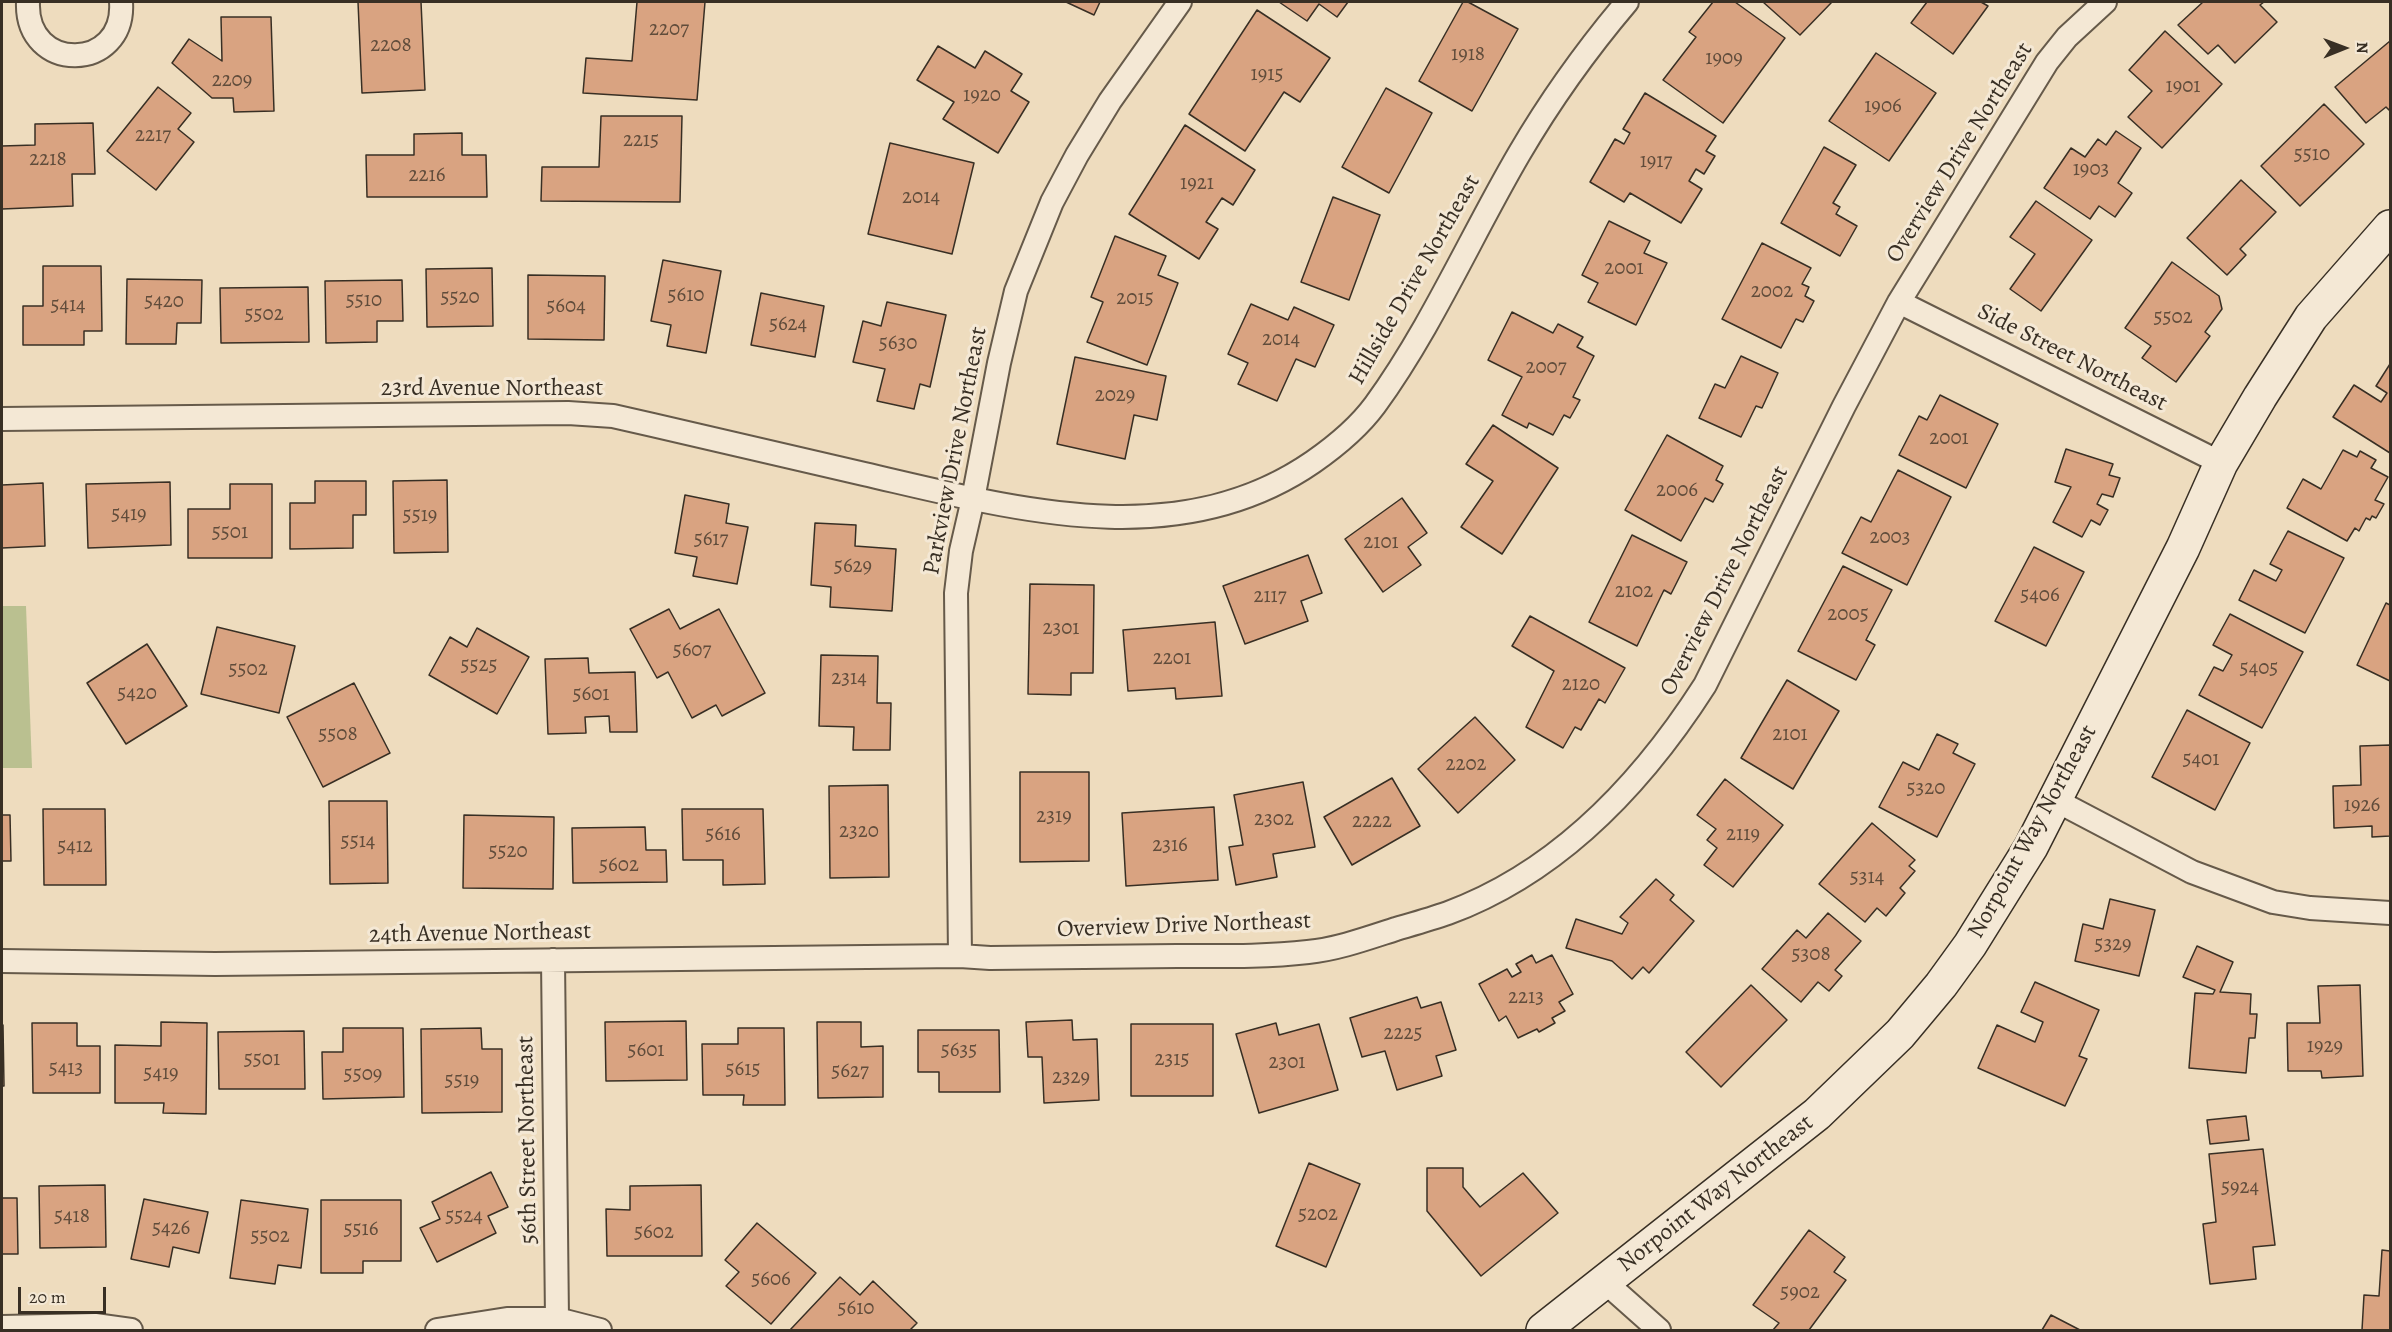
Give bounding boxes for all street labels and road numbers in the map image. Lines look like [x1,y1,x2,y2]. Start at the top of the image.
street label: Overview Drive Northeast [1880,38,2040,268]
street label: Hillside Drive Northeast [1343,170,1487,390]
street label: Side Street Northeast [1972,298,2172,418]
street label: Parkview Drive Northeast [918,325,994,577]
street label: 23rd Avenue Northeast [381,375,603,403]
street label: Overview Drive Northeast [1654,461,1796,701]
street label: Norpoint Way Northeast [1962,720,2104,944]
street label: Overview Drive Northeast [1057,907,1311,945]
street label: 24th Avenue Northeast [369,918,591,950]
street label: 56th Street Northeast [512,1035,544,1245]
street label: Norpoint Way Northeast [1613,1109,1819,1279]

